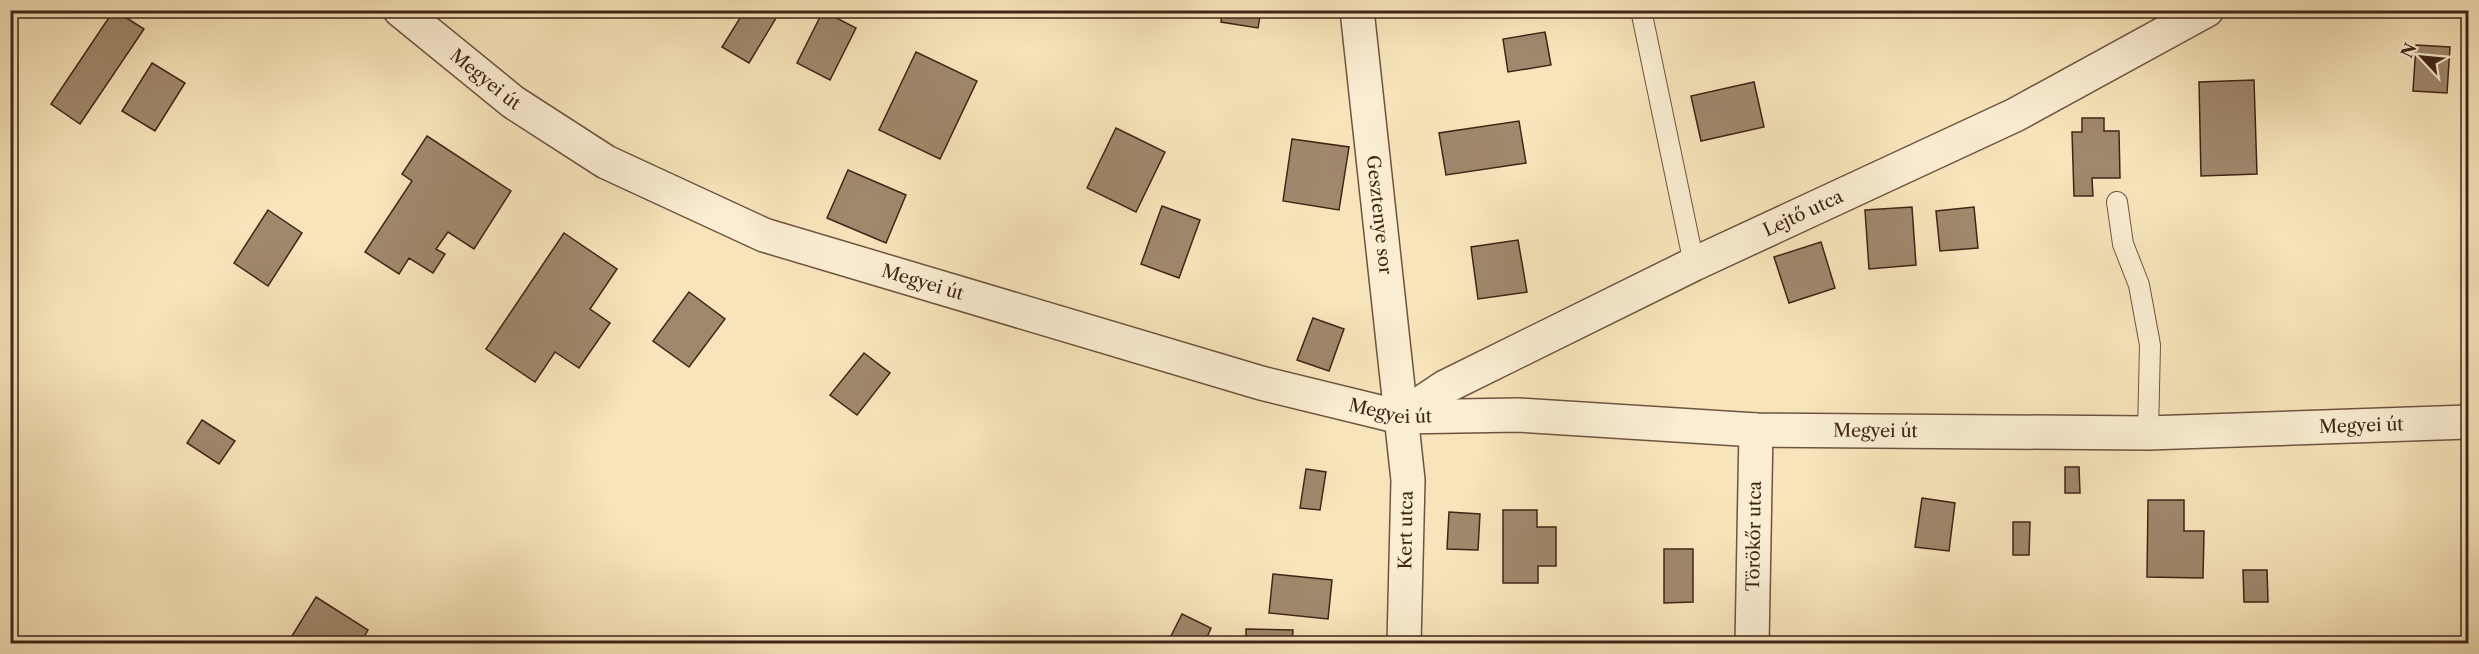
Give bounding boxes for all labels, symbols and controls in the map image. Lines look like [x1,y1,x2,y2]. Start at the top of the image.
north arrow [2392,27,2452,87]
text: N [2396,40,2421,61]
street label: Megyei út [446,44,525,115]
street label: Gesztenye sor [1362,154,1397,276]
street label: Lejtő utca [1760,185,1847,241]
street label: Megyei út [879,260,967,305]
street label: Megyei út [1347,394,1433,429]
street label: Megyei út [2319,413,2404,438]
street label: Megyei út [1833,420,1918,442]
street label: Törökőr utca [1742,480,1766,591]
street label: Kert utca [1394,490,1418,570]

